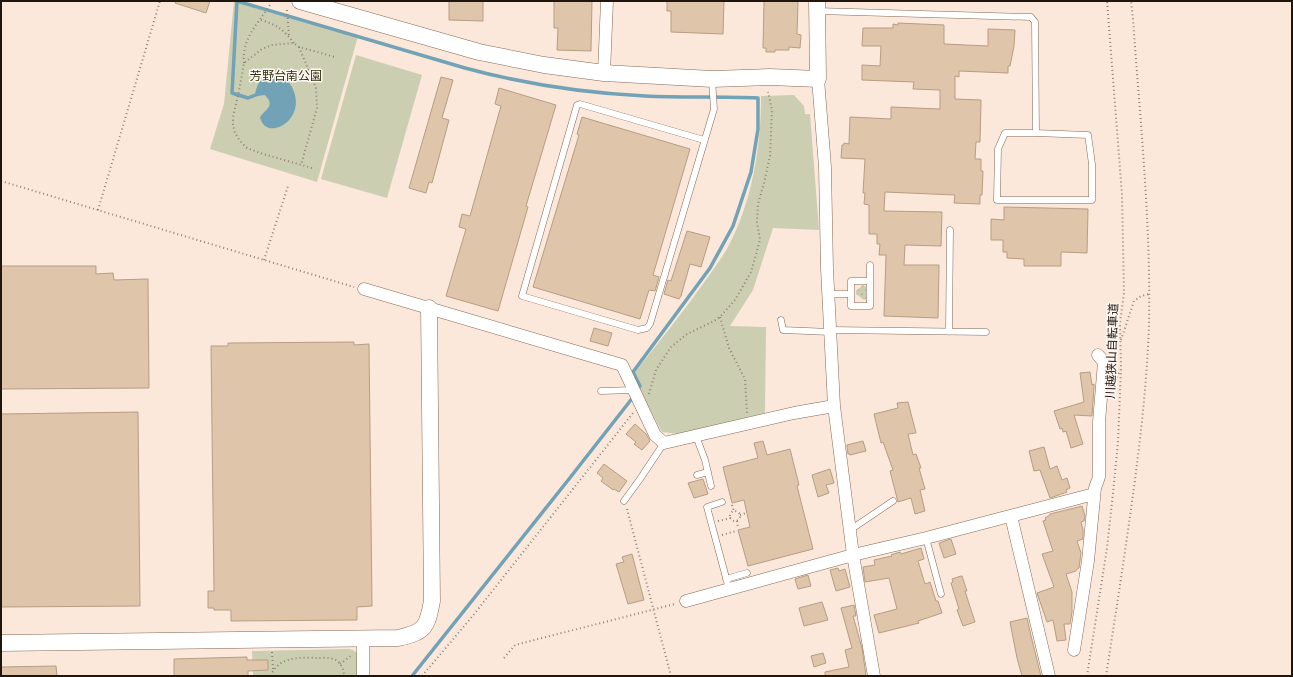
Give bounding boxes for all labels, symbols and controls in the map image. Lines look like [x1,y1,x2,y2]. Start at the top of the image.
park label: 芳野台南公園 [250,69,322,83]
street label: 川越狭山自転車道 [1103,303,1121,399]

